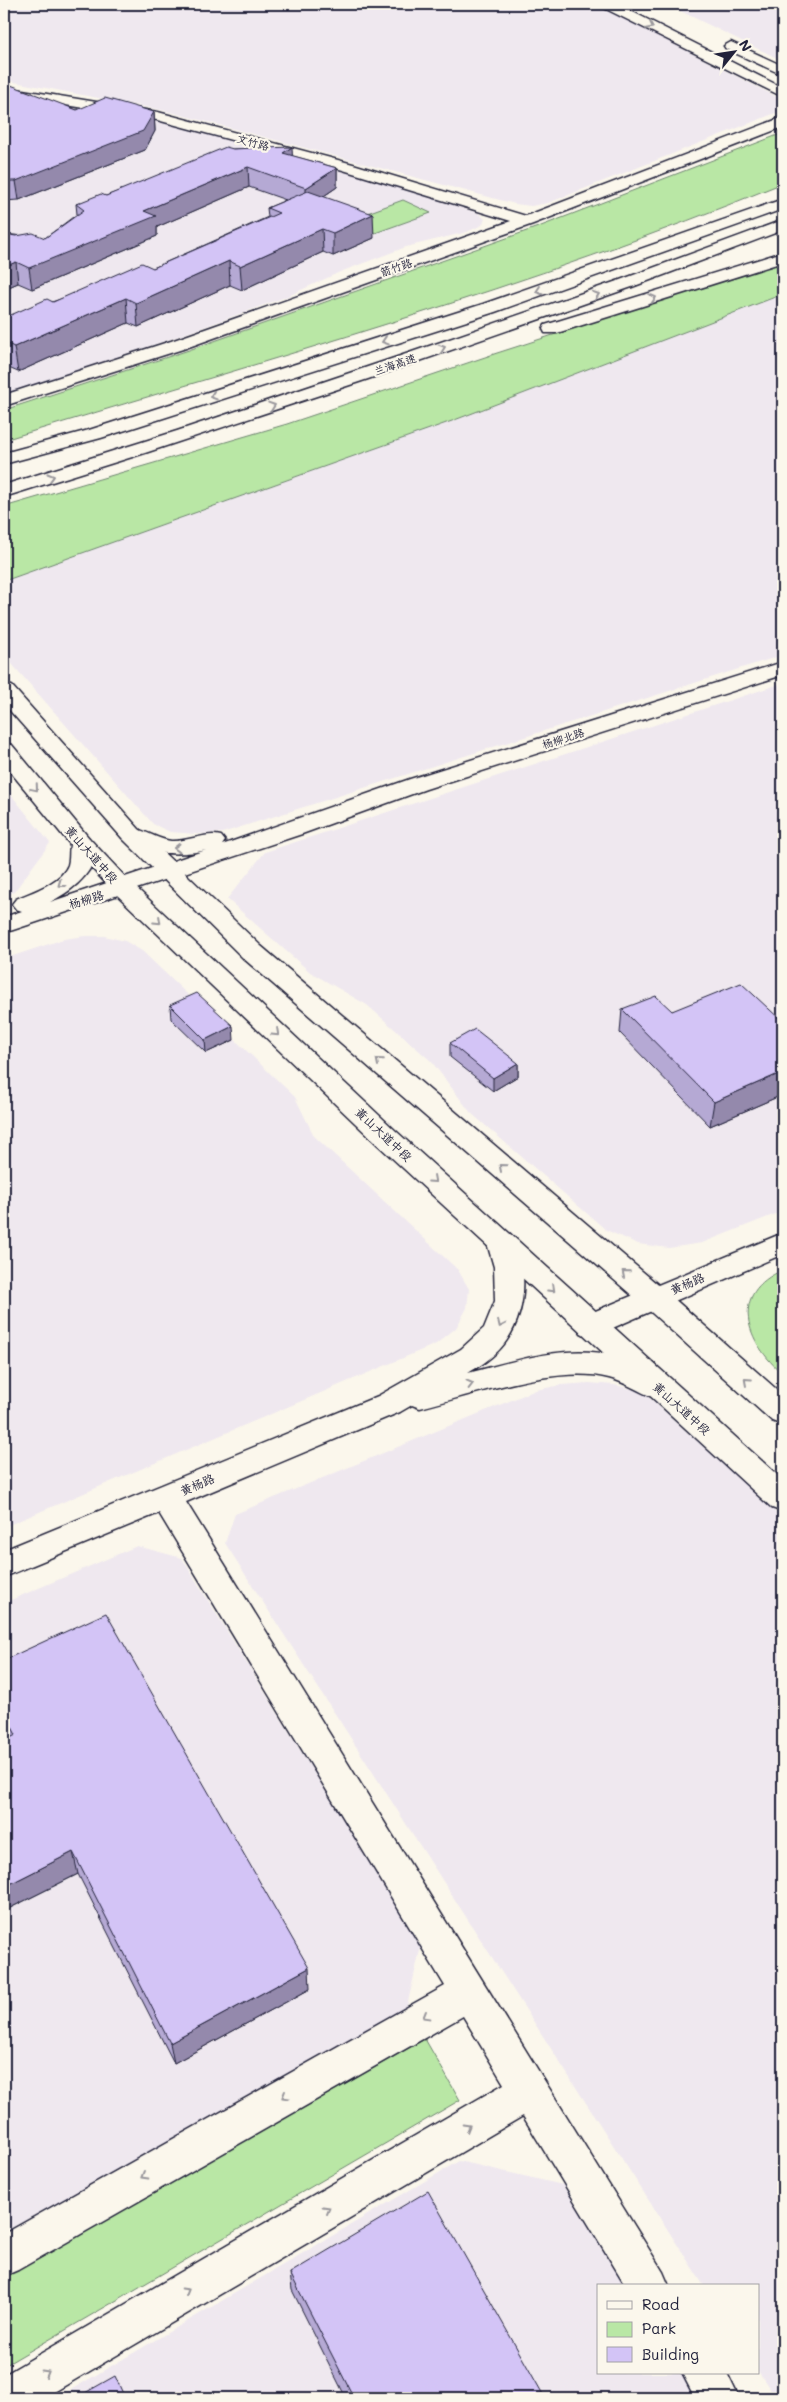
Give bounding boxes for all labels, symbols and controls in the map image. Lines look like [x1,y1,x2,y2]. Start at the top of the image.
one-way arrow [645,20,654,30]
north arrow [710,28,760,78]
text: N [735,36,757,55]
street label: 文竹路 [235,130,271,154]
street label: 箭竹路 [378,255,414,279]
one-way arrow [536,285,544,295]
one-way arrow [591,291,600,301]
one-way arrow [649,294,657,304]
one-way arrow [381,336,390,346]
one-way arrow [438,344,446,354]
street label: 兰海高速 [372,350,418,378]
one-way arrow [210,390,218,400]
one-way arrow [267,401,275,411]
one-way arrow [46,473,54,483]
street label: 杨柳北路 [540,724,586,752]
one-way arrow [29,782,38,791]
street label: 黄山大道中段 [62,822,122,886]
one-way arrow [173,843,180,853]
one-way arrow [57,878,67,887]
street label: 杨柳路 [66,886,106,912]
one-way arrow [152,915,161,924]
one-way arrow [270,1027,279,1036]
one-way arrow [375,1058,384,1067]
street label: 黄山大道中段 [352,1104,416,1164]
one-way arrow [499,1164,508,1173]
one-way arrow [427,1174,436,1183]
street label: 黄杨路 [667,1269,707,1297]
one-way arrow [622,1270,631,1279]
one-way arrow [547,1283,556,1292]
one-way arrow [496,1319,507,1328]
street label: 黄山大道中段 [650,1378,714,1438]
one-way arrow [743,1378,752,1387]
one-way arrow [466,1379,475,1390]
street label: 黄杨路 [177,1470,217,1498]
one-way arrow [423,2010,432,2020]
one-way arrow [281,2090,290,2100]
one-way arrow [461,2124,470,2134]
one-way arrow [140,2170,149,2180]
one-way arrow [321,2206,330,2216]
legend [597,2284,760,2374]
one-way arrow [181,2288,190,2298]
text: Road [642,2294,679,2314]
text: Park [642,2318,676,2338]
text: Building [642,2344,699,2364]
one-way arrow [40,2370,49,2380]

